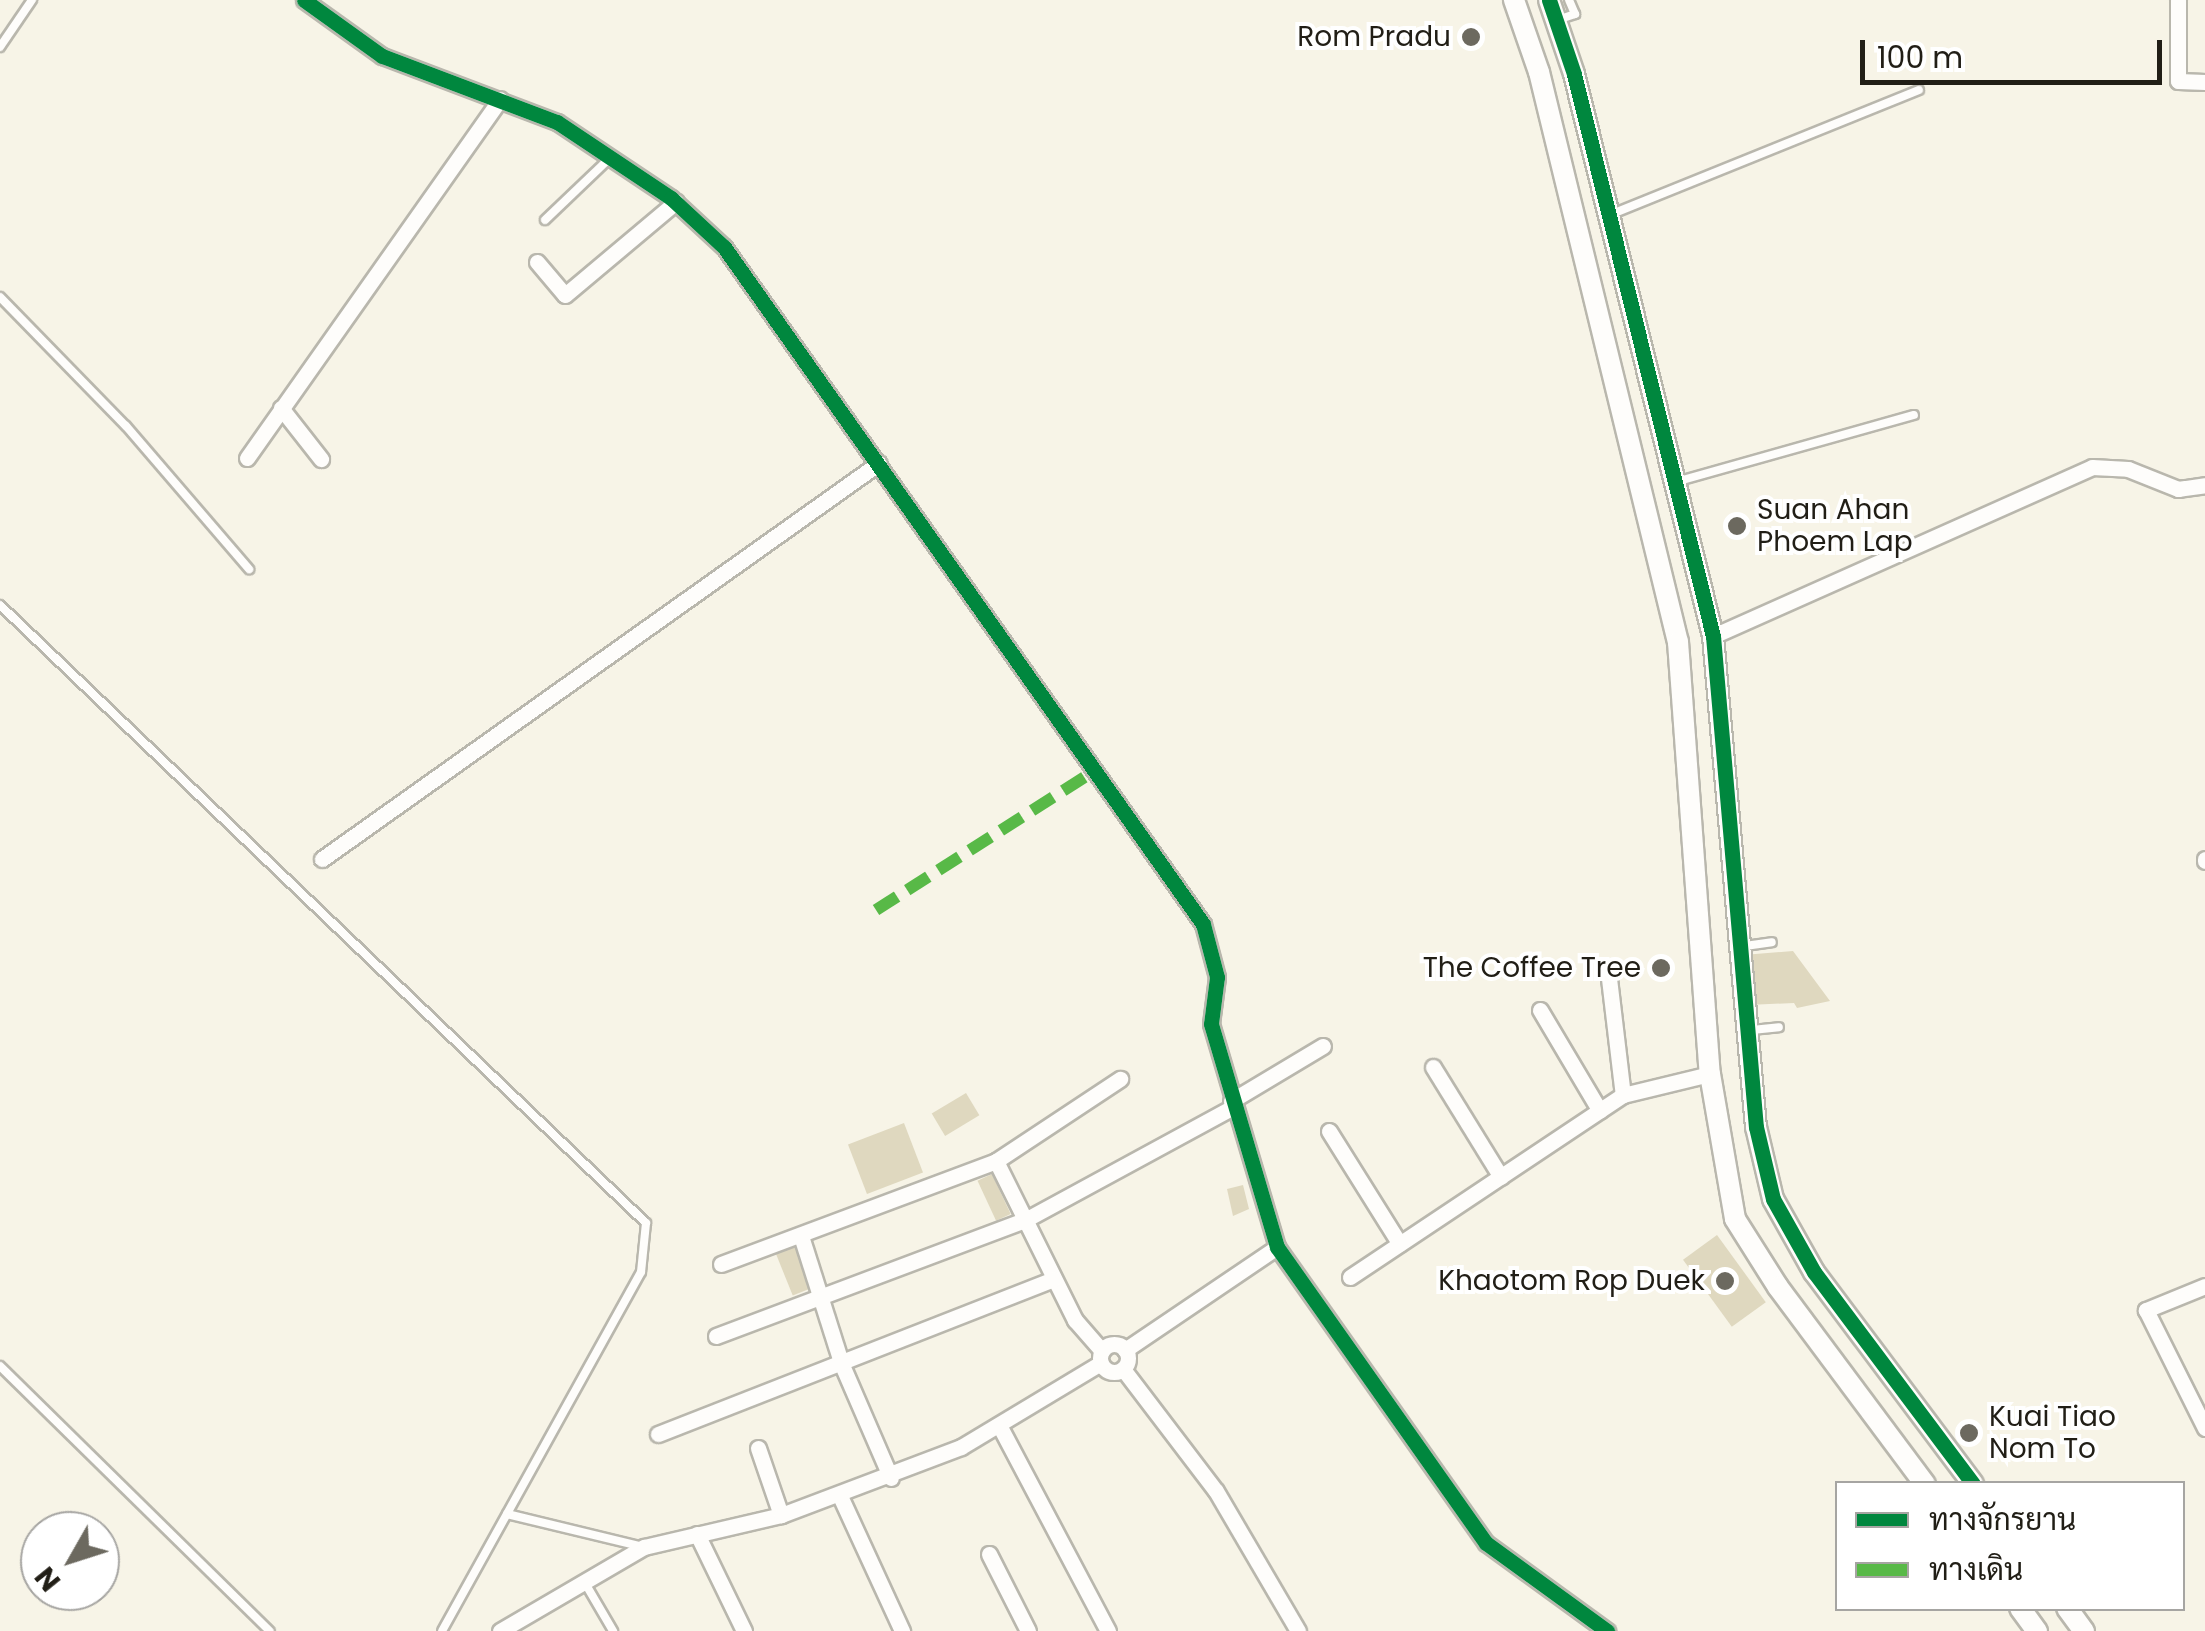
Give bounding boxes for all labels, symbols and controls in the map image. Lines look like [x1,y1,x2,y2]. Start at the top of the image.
place label: Rom Pradu [1297,20,1451,54]
scale bar [1865,20,2168,82]
marker: Rom Pradu [1460,26,1482,48]
text: 100 m [1877,36,1963,79]
place label: Suan Ahan Phoem Lap [1757,493,1913,559]
marker: Suan Ahan Phoem Lap [1726,515,1748,537]
place label: The Coffee Tree [1423,951,1641,985]
marker: The Coffee Tree [1650,957,1672,979]
place label: Khaotom Rop Duek [1438,1264,1705,1298]
marker: Khaotom Rop Duek [1714,1270,1736,1292]
place label: Kuai Tiao Nom To [1989,1400,2116,1466]
marker: Kuai Tiao Nom To [1958,1422,1980,1444]
legend [1835,1481,2185,1611]
text: ทางจักรยาน [1929,1498,2076,1541]
north arrow [20,1511,120,1611]
text: ทางเดิน [1929,1548,2023,1591]
text: N [26,1558,70,1599]

